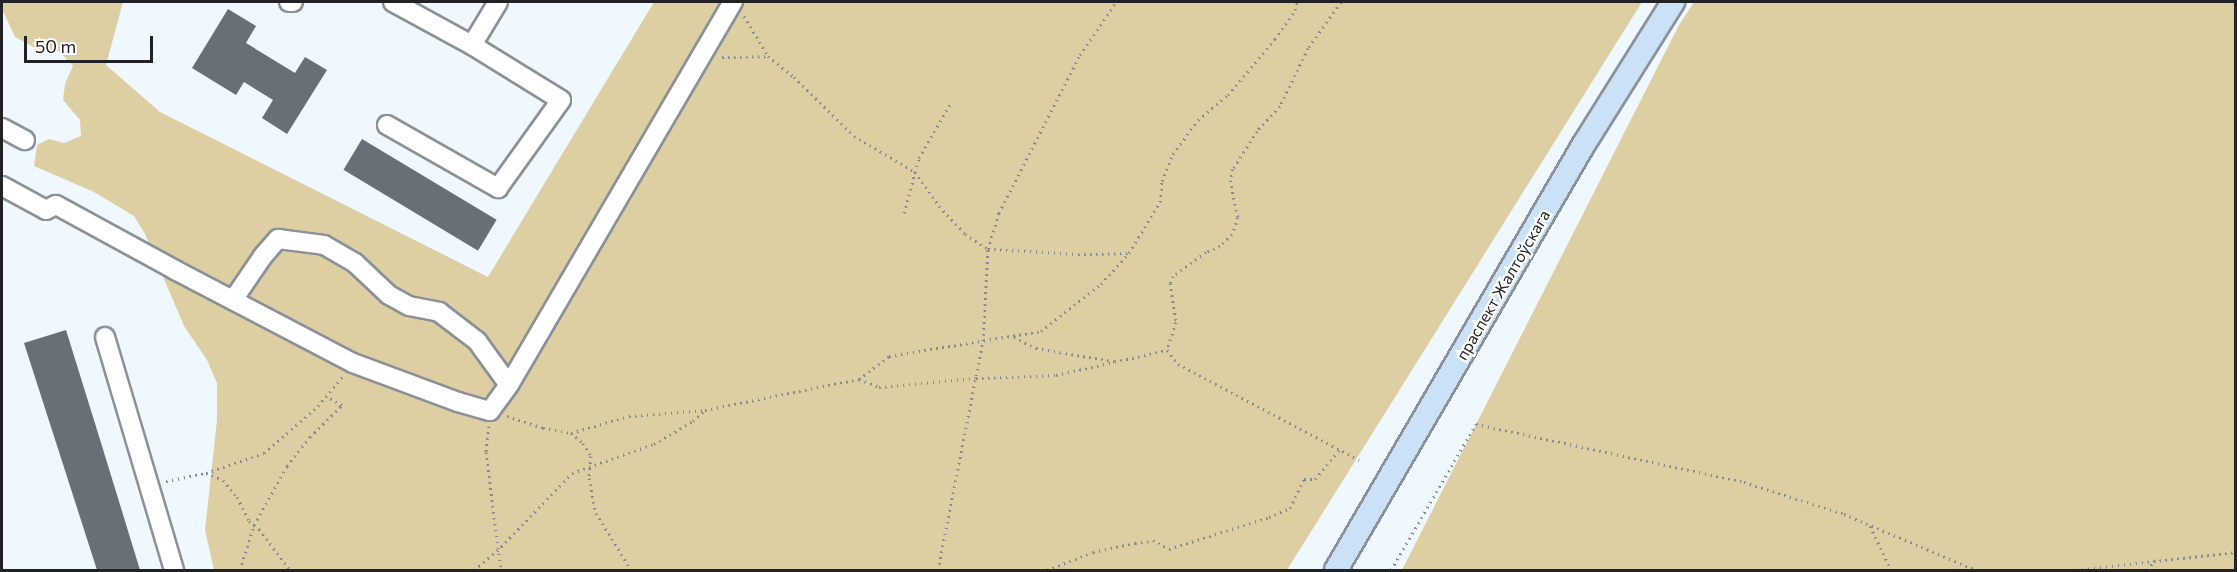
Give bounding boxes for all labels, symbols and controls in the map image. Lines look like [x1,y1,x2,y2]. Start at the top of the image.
scale bar [27,24,156,62]
text: 50 m [35,35,76,57]
street label: праспект Жалтоўскага [1452,207,1554,363]

